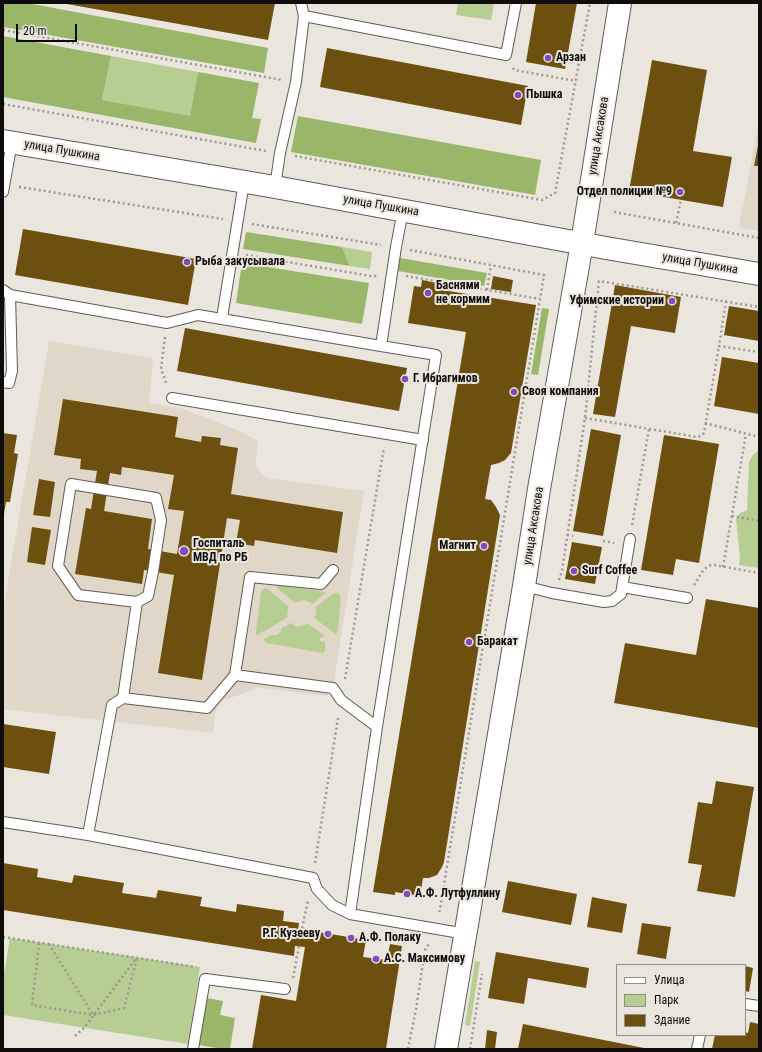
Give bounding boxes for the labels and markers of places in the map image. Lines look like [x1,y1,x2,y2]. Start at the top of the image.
place label: Арзан [556,51,586,65]
marker: Арзан [543,53,553,63]
place label: Пышка [526,88,563,102]
marker: Пышка [513,90,523,100]
place label: Отдел полиции №9 [577,185,672,199]
marker: Отдел полиции №9 [675,187,685,197]
place label: Рыба закусывала [195,255,285,269]
marker: Рыба закусывала [182,257,192,267]
place label: Баснями не кормим [436,279,490,307]
marker: Баснями не кормим [423,288,433,298]
place label: Уфимские истории [569,294,664,308]
marker: Уфимские истории [667,296,677,306]
place label: Г. Ибрагимов [413,372,478,386]
marker: Г. Ибрагимов [400,374,410,384]
place label: Своя компания [522,385,599,399]
marker: Своя компания [509,387,519,397]
place label: Госпиталь МВД по РБ [193,537,248,565]
place label: Магнит [439,539,476,553]
marker: Магнит [479,541,489,551]
marker: Госпиталь МВД по РБ [178,545,190,557]
place label: Surf Coffee [582,564,637,578]
marker: Surf Coffee [569,566,579,576]
place label: Баракат [477,635,518,649]
marker: Баракат [464,637,474,647]
place label: А.Ф. Лутфуллину [415,887,500,901]
marker: А.Ф. Лутфуллину [402,889,412,899]
place label: Р.Г. Кузееву [263,927,320,941]
marker: Р.Г. Кузееву [323,929,333,939]
place label: А.Ф. Полаку [359,931,421,945]
marker: А.Ф. Полаку [346,933,356,943]
place label: А.С. Максимову [384,952,465,966]
marker: А.С. Максимову [371,954,381,964]

